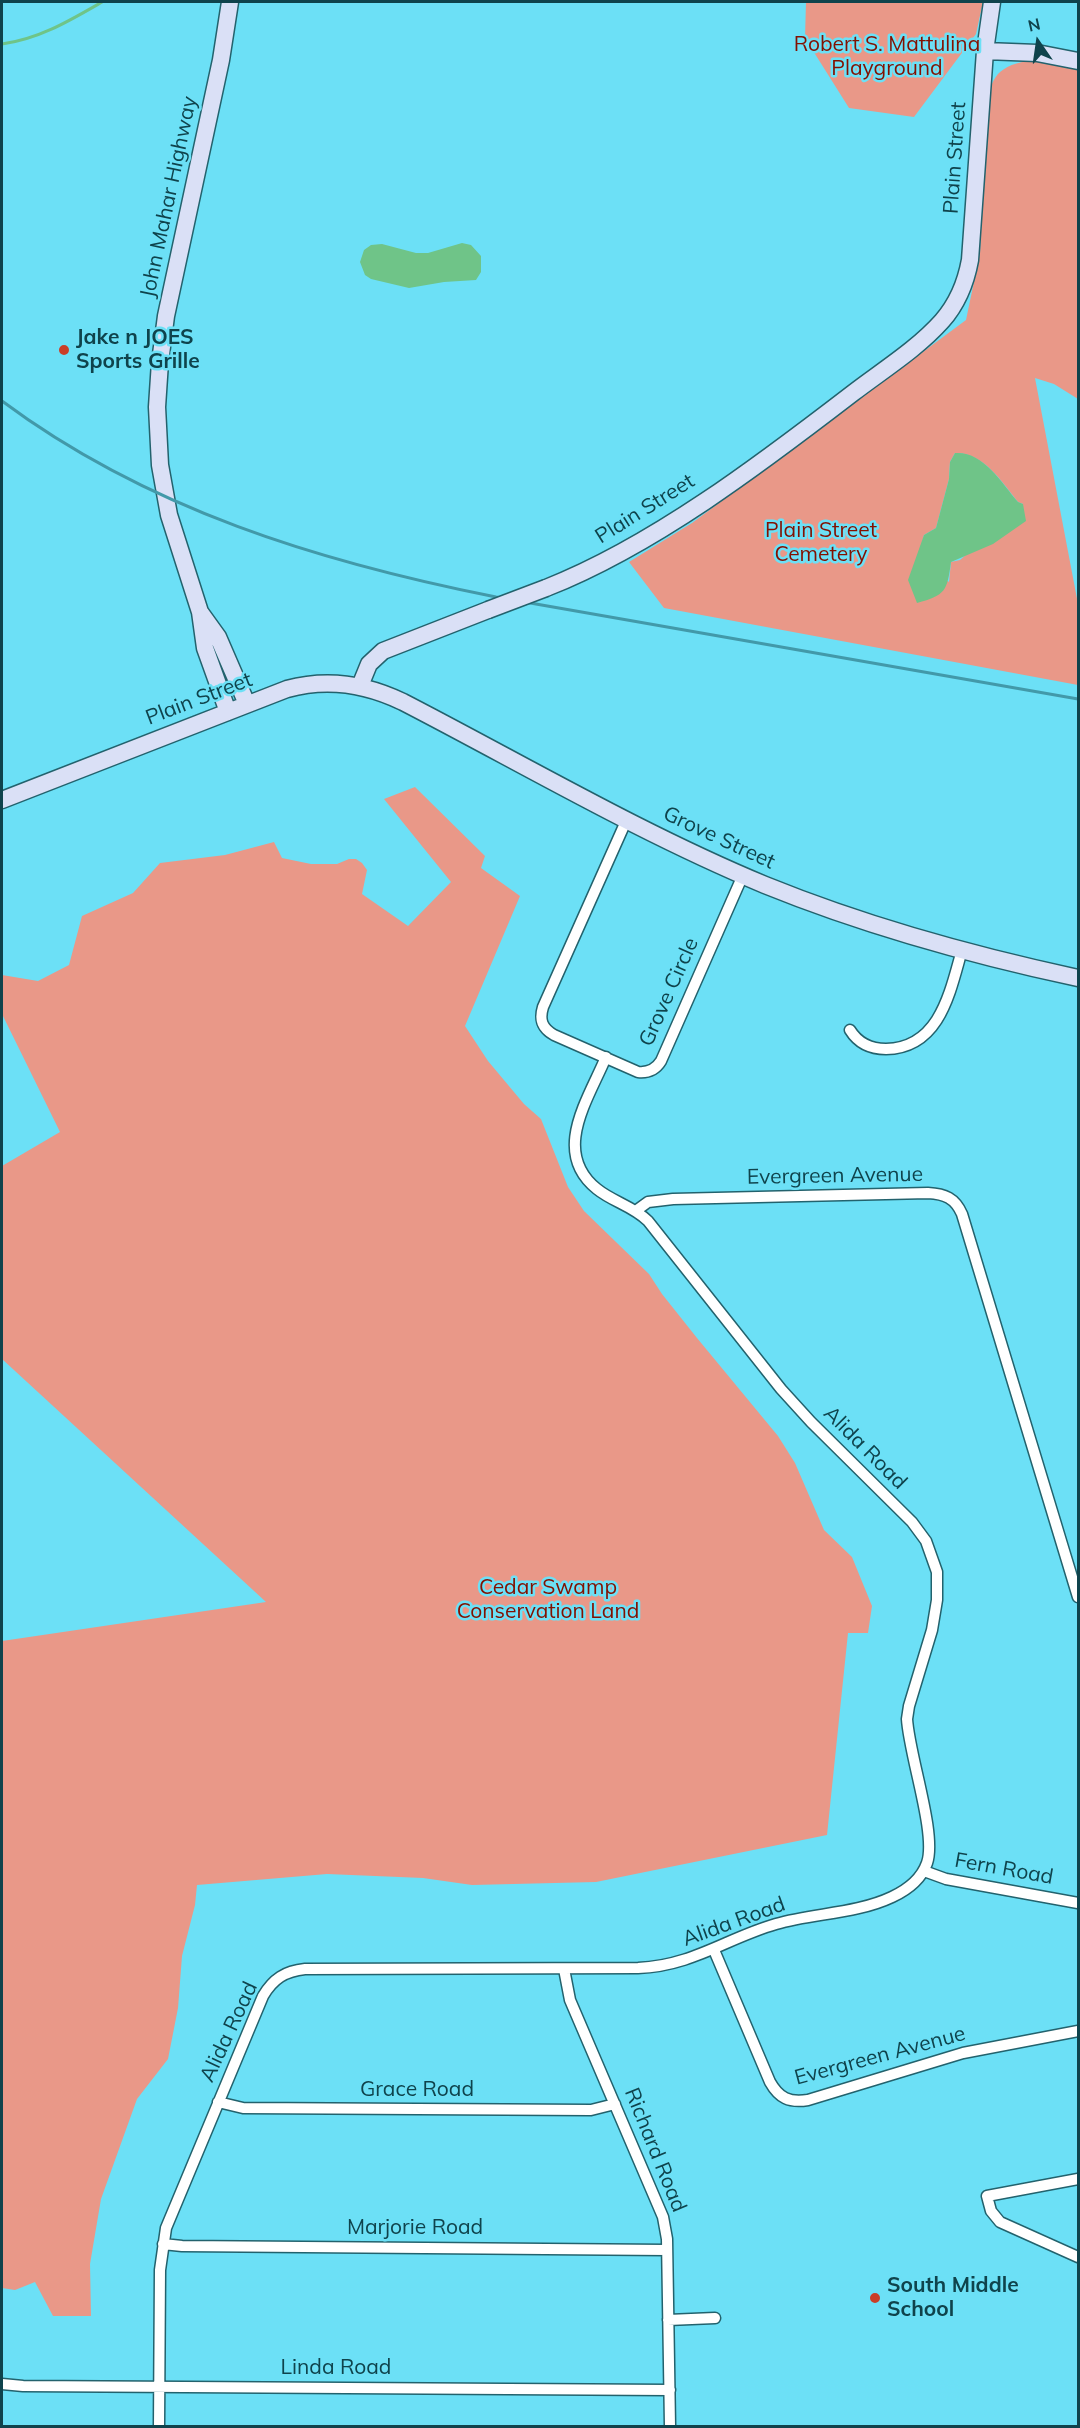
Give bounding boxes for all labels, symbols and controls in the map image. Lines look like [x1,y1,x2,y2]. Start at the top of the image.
north arrow [1008,12,1068,72]
text: N [1026,13,1042,36]
park label: Robert S. Mattulina Playground [794,32,980,82]
street label: John Mahar Highway [135,94,203,300]
street label: Plain Street [939,101,971,215]
place label: Jake n JOES Sports Grille [76,325,200,375]
marker: Jake n JOES Sports Grille [57,343,71,357]
street label: Plain Street [591,469,699,549]
park label: Plain Street Cemetery [765,518,877,568]
street label: Plain Street [142,667,256,731]
street label: Grove Street [659,801,779,875]
street label: Grove Circle [634,934,704,1050]
street label: Evergreen Avenue [747,1162,923,1190]
street label: Alida Road [818,1401,912,1495]
park label: Cedar Swamp Conservation Land [457,1575,639,1625]
street label: Fern Road [953,1848,1055,1890]
street label: Alida Road [679,1892,789,1952]
street label: Alida Road [195,1978,263,2086]
street label: Evergreen Avenue [792,2021,968,2091]
street label: Grace Road [360,2077,474,2103]
street label: Richard Road [619,2084,691,2216]
street label: Marjorie Road [347,2215,483,2241]
place label: South Middle School [887,2273,1019,2323]
marker: South Middle School [868,2291,882,2305]
street label: Linda Road [281,2355,391,2381]

